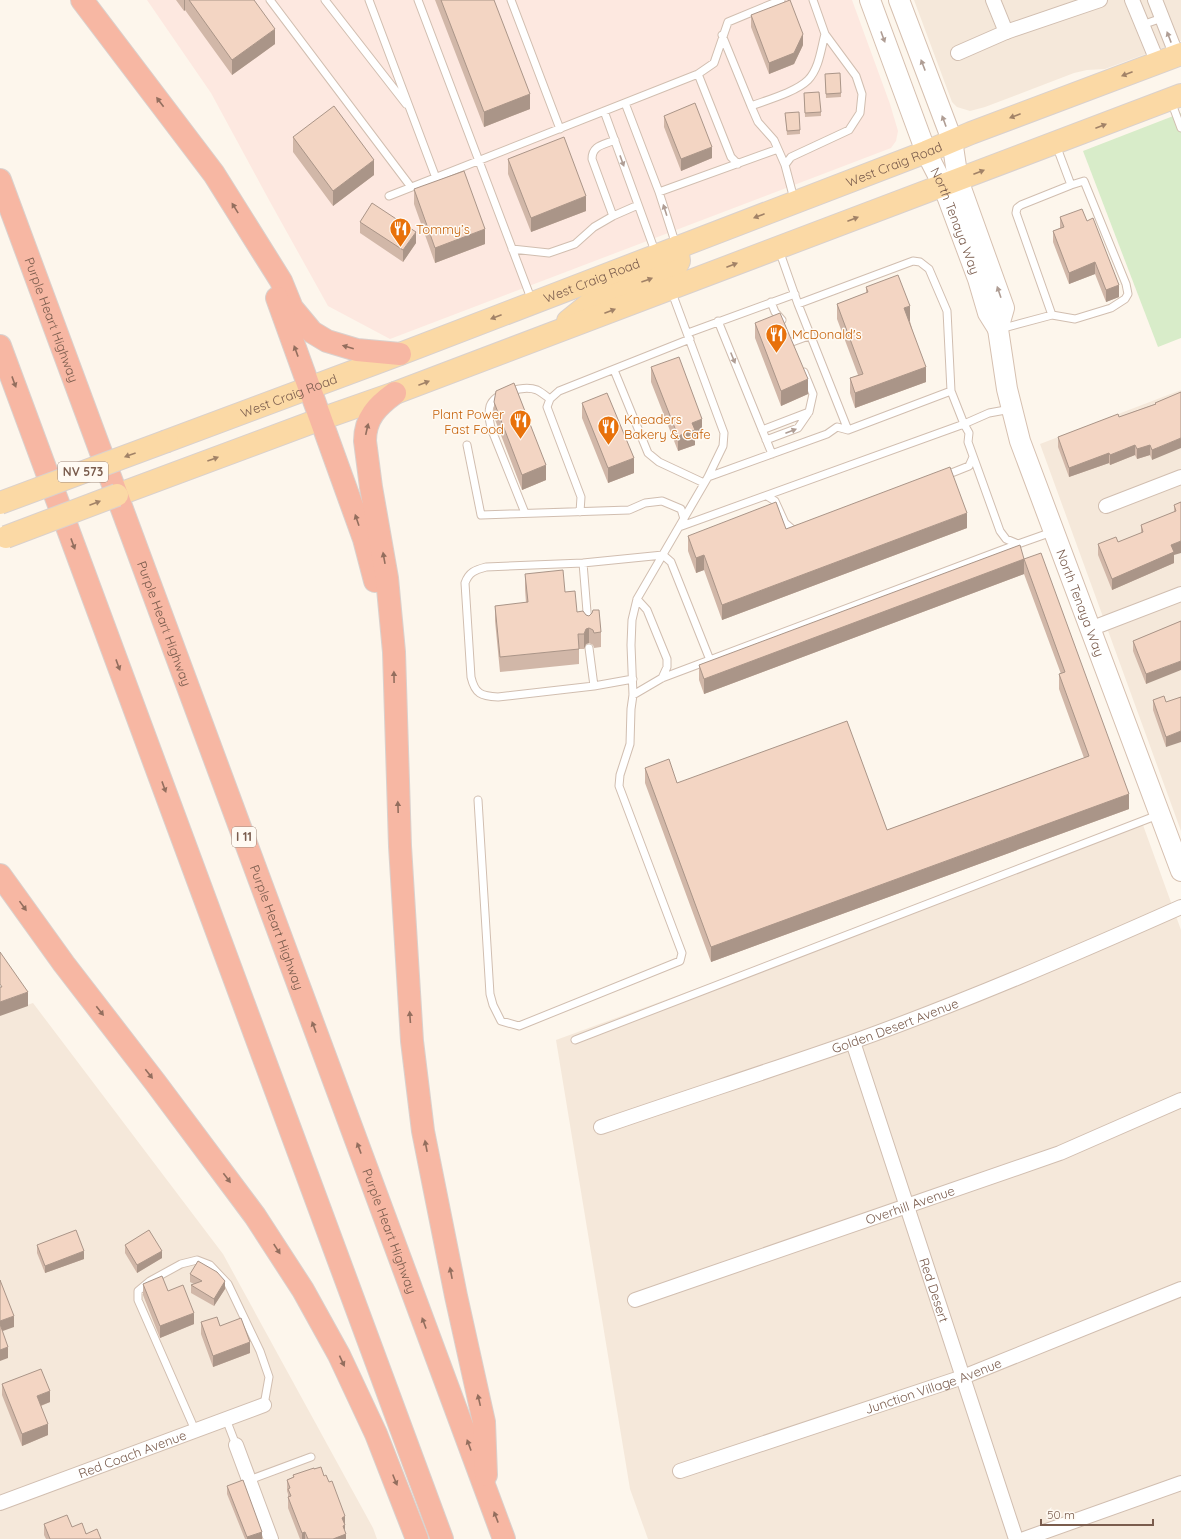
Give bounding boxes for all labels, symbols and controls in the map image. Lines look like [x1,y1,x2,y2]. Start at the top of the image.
one-way arrow [1166,30,1172,42]
one-way arrow [880,31,886,43]
one-way arrow [920,59,926,71]
one-way arrow [1120,72,1132,78]
one-way arrow [156,96,164,107]
one-way arrow [1008,114,1020,120]
one-way arrow [941,115,947,127]
one-way arrow [1095,122,1107,128]
street label: West Craig Road [844,138,945,190]
one-way arrow [620,156,626,168]
street label: North Tenaya Way [927,165,983,276]
one-way arrow [974,168,986,174]
one-way arrow [232,202,239,214]
one-way arrow [662,204,668,216]
one-way arrow [752,213,764,219]
restaurant icon: Tommy’s [388,216,414,249]
one-way arrow [848,216,860,222]
place label: Tommy’s [416,221,470,237]
street label: Purple Heart Highway [21,255,82,384]
street label: West Craig Road [541,255,642,306]
one-way arrow [726,261,738,267]
one-way arrow [641,276,653,282]
one-way arrow [995,286,1001,298]
one-way arrow [605,308,617,314]
one-way arrow [489,314,501,320]
restaurant icon: McDonald's [764,321,790,354]
place label: McDonald's [792,326,862,342]
one-way arrow [293,344,299,356]
one-way arrow [341,344,353,350]
one-way arrow [730,352,736,363]
street label: West Craig Road [238,370,339,421]
one-way arrow [11,377,17,389]
one-way arrow [418,379,430,385]
place label: Plant Power Fast Food [432,406,504,437]
restaurant icon: Plant Power Fast Food [507,408,533,441]
place label: Kneaders Bakery & Cafe [624,411,711,442]
restaurant icon: Kneaders Bakery & Cafe [595,413,621,446]
one-way arrow [364,423,370,436]
one-way arrow [786,427,798,433]
one-way arrow [124,452,136,458]
one-way arrow [208,455,220,461]
road number: NV 573 [58,462,108,482]
one-way arrow [89,500,101,506]
one-way arrow [354,514,360,526]
one-way arrow [71,538,77,550]
street label: North Tenaya Way [1053,547,1108,659]
one-way arrow [381,552,387,564]
street label: Purple Heart Highway [134,559,195,688]
one-way arrow [116,660,122,672]
one-way arrow [391,670,397,683]
one-way arrow [161,782,167,794]
one-way arrow [395,800,401,813]
road number: I 11 [232,827,256,847]
street label: Purple Heart Highway [247,862,308,992]
one-way arrow [19,901,27,912]
street label: Golden Desert Avenue [830,995,961,1056]
one-way arrow [96,1005,105,1016]
one-way arrow [407,1011,414,1023]
one-way arrow [310,1020,316,1032]
one-way arrow [145,1069,154,1080]
one-way arrow [423,1139,429,1152]
one-way arrow [356,1142,362,1154]
street label: Purple Heart Highway [359,1166,420,1296]
one-way arrow [223,1173,231,1184]
street label: Overhill Avenue [863,1182,957,1228]
one-way arrow [273,1243,280,1255]
street label: Red Desert [916,1256,952,1324]
one-way arrow [448,1267,454,1279]
one-way arrow [420,1316,426,1328]
street label: Junction Village Avenue [863,1354,1004,1417]
one-way arrow [339,1356,345,1367]
one-way arrow [476,1394,482,1406]
street label: Red Coach Avenue [76,1427,188,1481]
one-way arrow [465,1438,471,1450]
one-way arrow [392,1475,398,1487]
scale bar [1041,1501,1153,1527]
text: 50 m [1047,1507,1075,1522]
one-way arrow [492,1510,498,1522]

